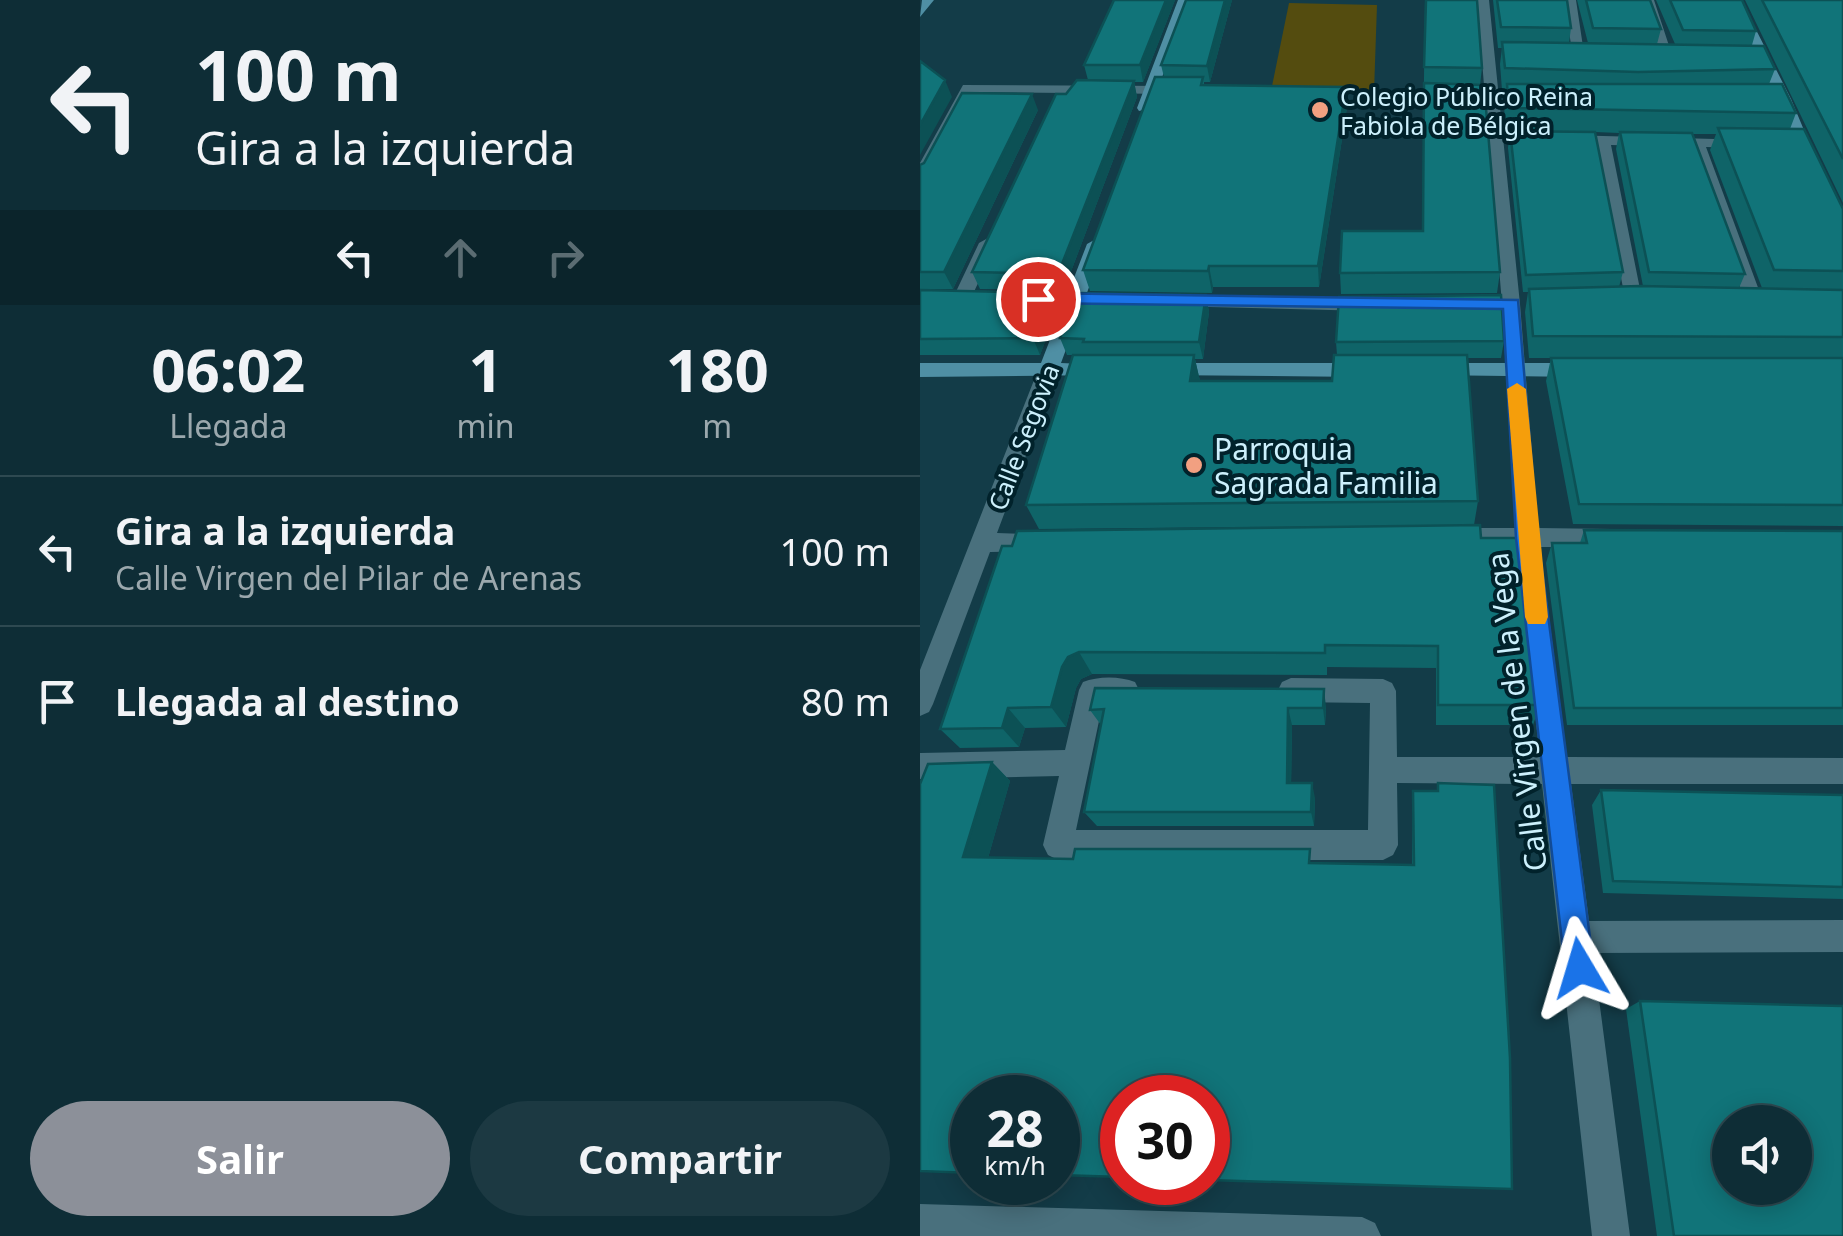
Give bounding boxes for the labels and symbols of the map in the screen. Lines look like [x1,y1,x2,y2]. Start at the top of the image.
place label: Colegio Público Reina Fabiola de Bélgica [1340,79,1593,142]
marker: Colegio Público Reina Fabiola de Bélgica [1309,99,1331,121]
pin [996,257,1081,342]
street label: Calle Segovia [979,359,1067,515]
place label: Parroquia Sagrada Familia [1214,428,1438,503]
marker: Parroquia Sagrada Familia [1183,454,1205,476]
street label: Calle Virgen de la Vega [1476,550,1556,874]
position arrow [1528,916,1632,1020]
speed limit sign: 30 [1100,1075,1230,1205]

